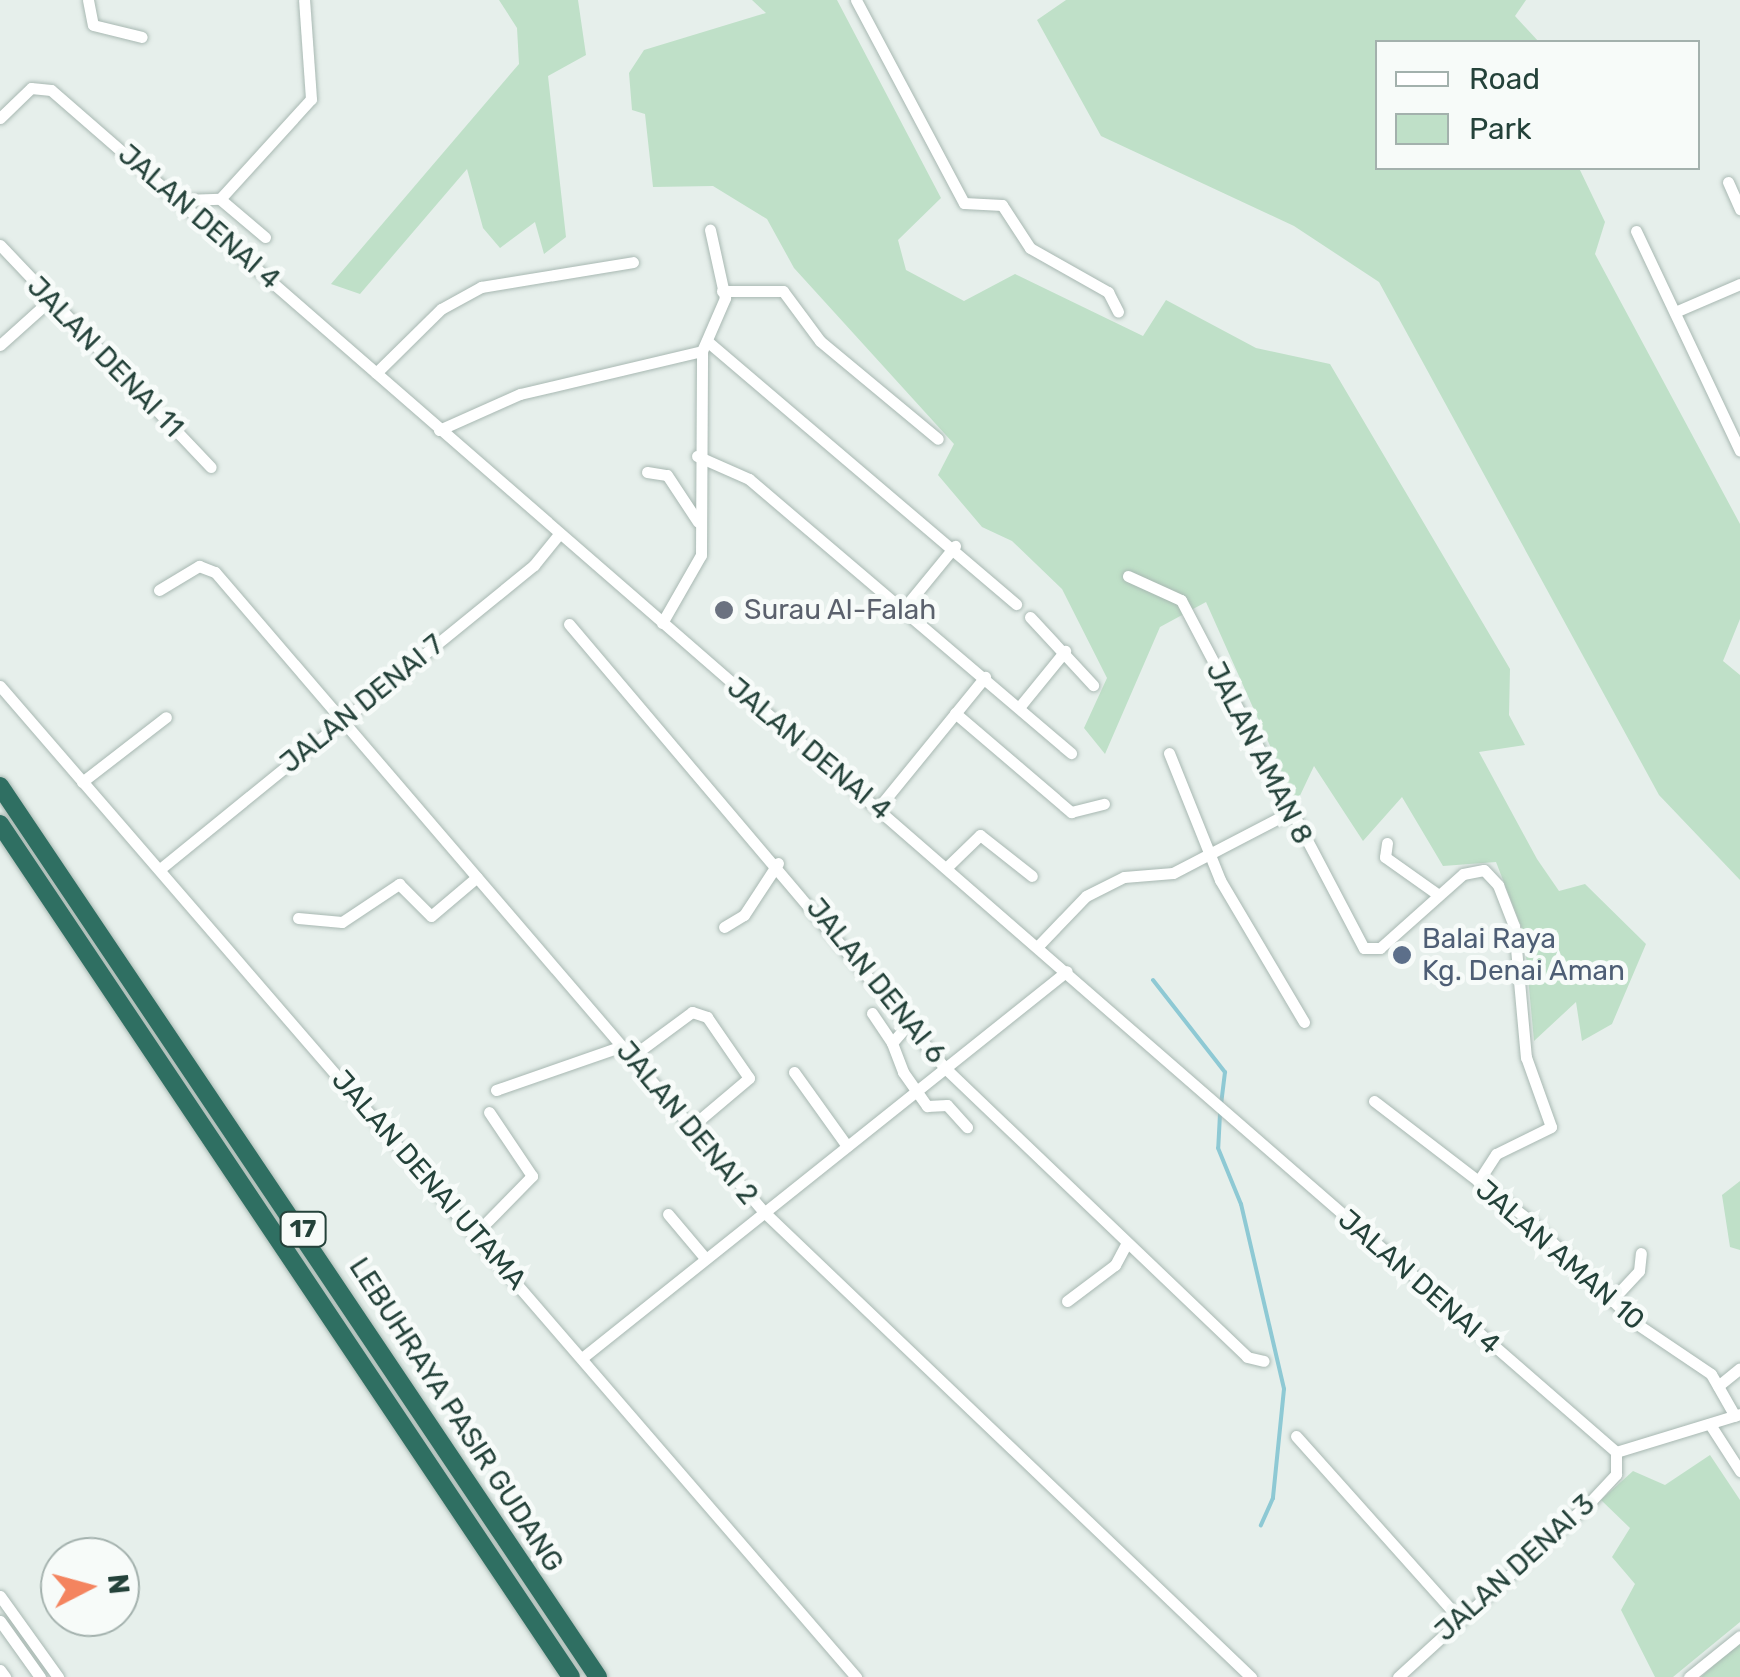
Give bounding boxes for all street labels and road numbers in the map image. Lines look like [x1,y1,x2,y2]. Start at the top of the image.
street label: JALAN DENAI 4 [111,138,287,296]
street label: JALAN DENAI 11 [20,270,190,444]
street label: JALAN DENAI 7 [274,628,450,780]
street label: JALAN AMAN 8 [1198,656,1320,850]
street label: JALAN DENAI 4 [720,671,898,827]
street label: JALAN DENAI 6 [799,892,953,1070]
street label: JALAN DENAI 2 [609,1035,765,1211]
street label: JALAN DENAI UTAMA [325,1064,533,1296]
street label: JALAN AMAN 10 [1469,1173,1651,1337]
street label: JALAN DENAI 4 [1331,1203,1507,1361]
road number: 17 [278,1209,328,1249]
street label: LEBUHRAYA PASIR GUDANG [342,1251,570,1579]
street label: JALAN DENAI 3 [1428,1488,1602,1648]

